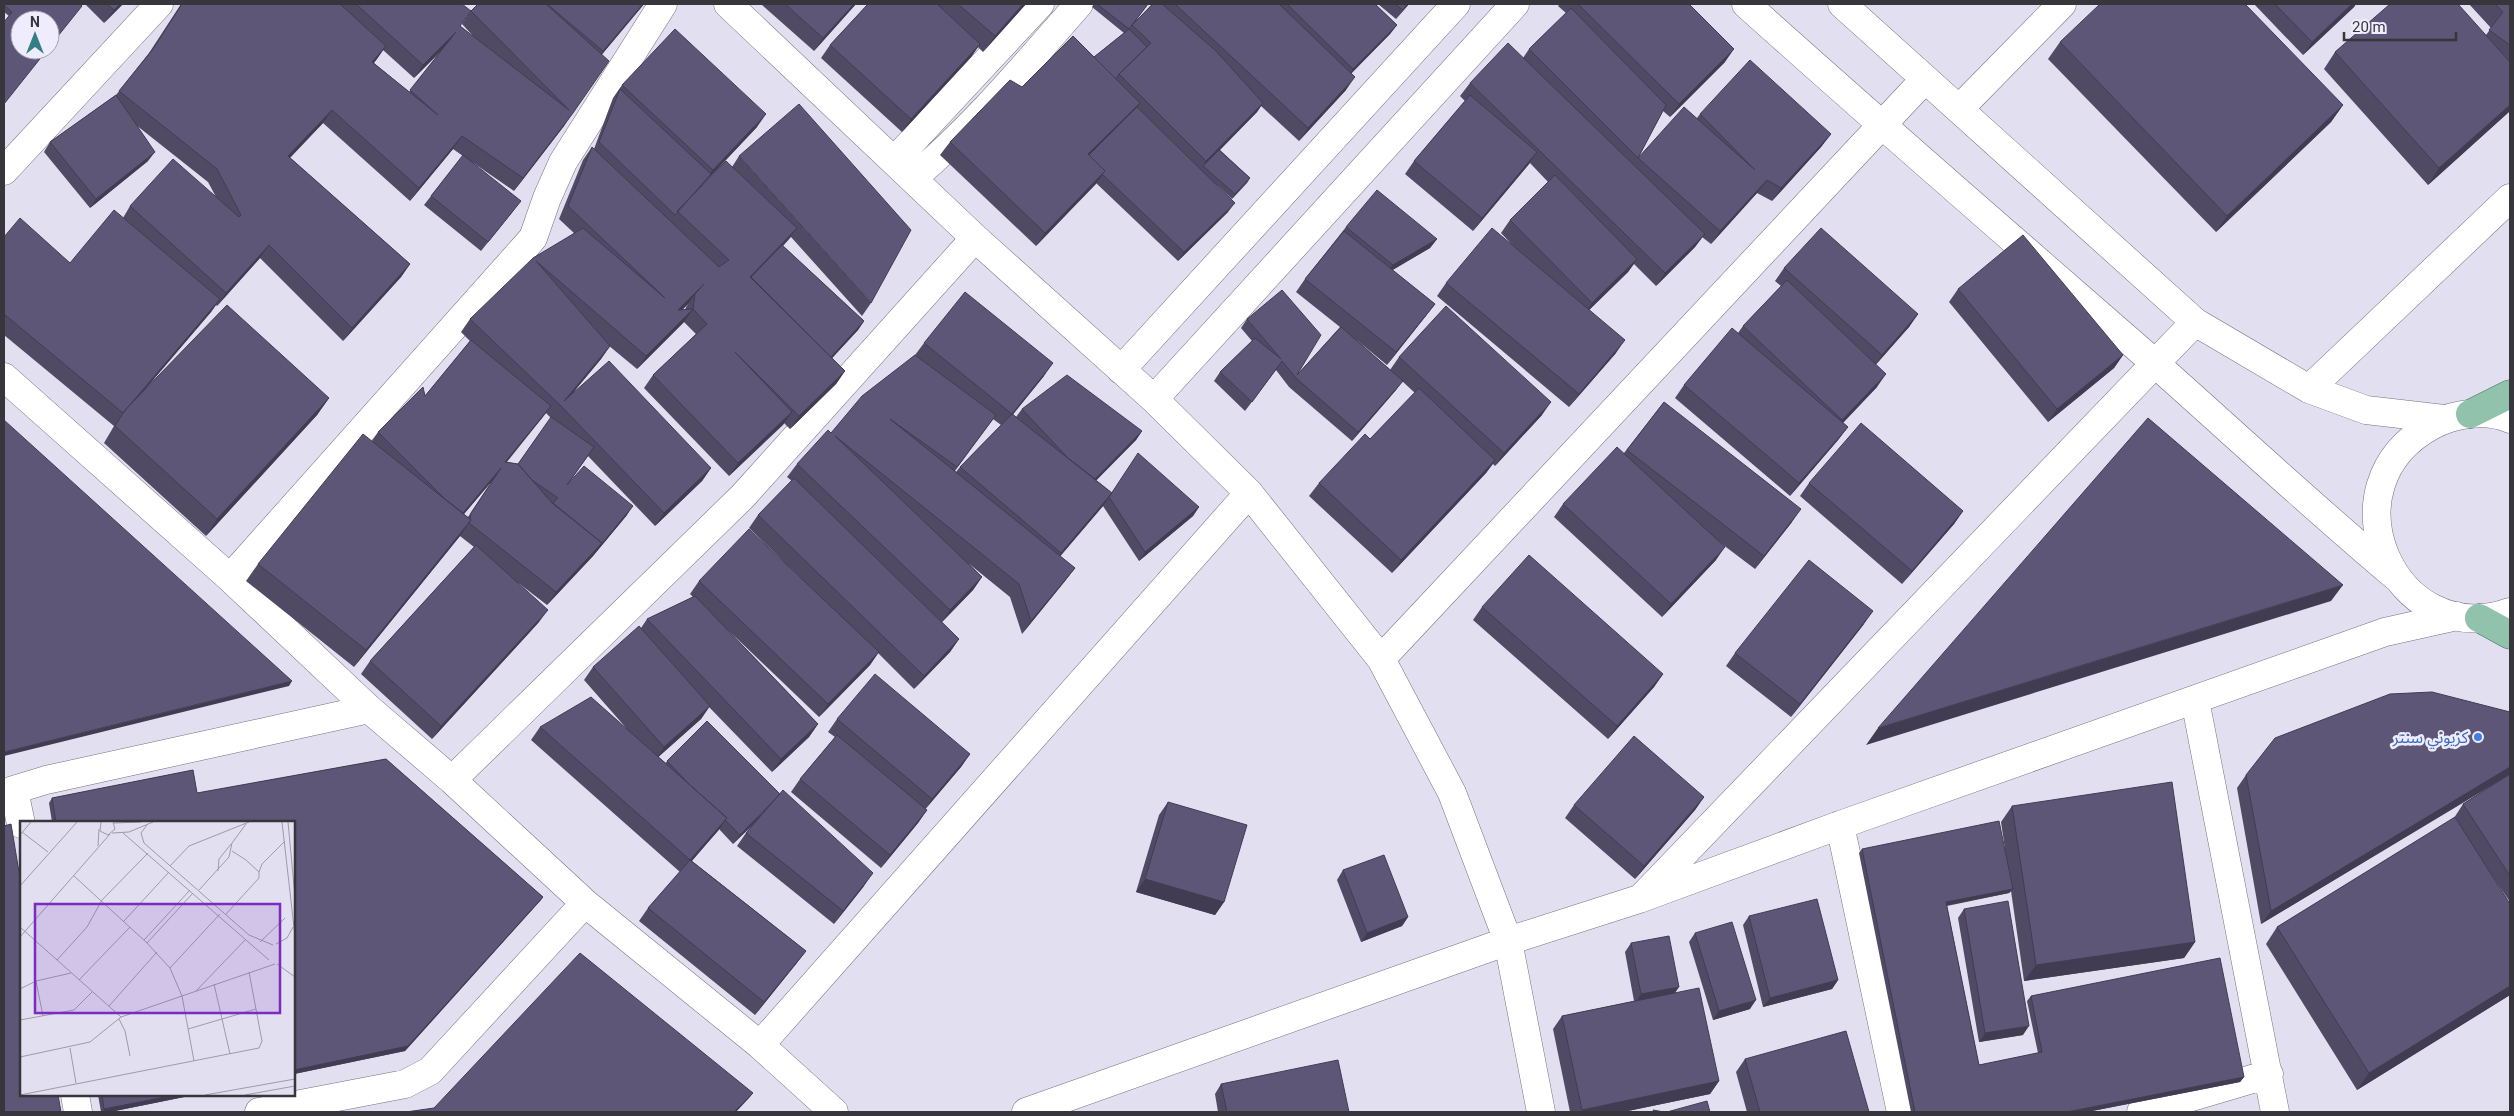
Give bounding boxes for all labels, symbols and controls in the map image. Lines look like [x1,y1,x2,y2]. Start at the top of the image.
north arrow [10,10,60,60]
scale bar [2344,10,2456,42]
text: N [30,14,40,30]
text: 20 m [2352,18,2386,36]
place label: كزيوني سنتر [2392,728,2468,749]
marker: كزيوني سنتر [2472,731,2484,743]
inset map [20,821,295,1096]

